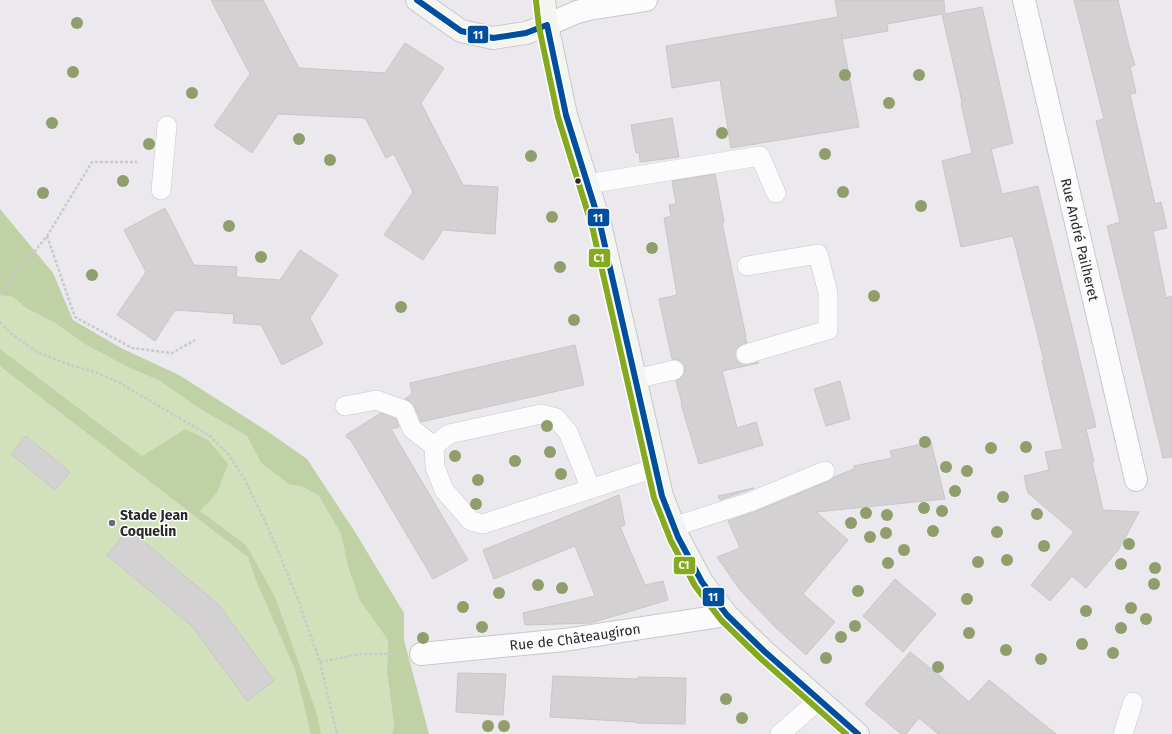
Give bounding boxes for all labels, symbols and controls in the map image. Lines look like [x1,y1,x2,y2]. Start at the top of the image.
line badge: 11 [467,25,489,44]
text: 11 [473,29,483,42]
unlabelled marker [573,176,583,186]
street label: Rue André Pailheret [1057,176,1103,304]
line badge: 11 [587,208,610,227]
text: 11 [593,212,603,225]
line badge: C1 [588,248,611,268]
text: C1 [594,252,604,265]
place label: Stade Jean Coquelin [120,507,188,540]
marker: Stade Jean Coquelin [107,518,117,528]
line badge: C1 [673,556,696,575]
text: C1 [679,559,689,572]
line badge: 11 [702,587,725,607]
text: 11 [708,591,718,604]
street label: Rue de Châteaugiron [509,620,642,654]

